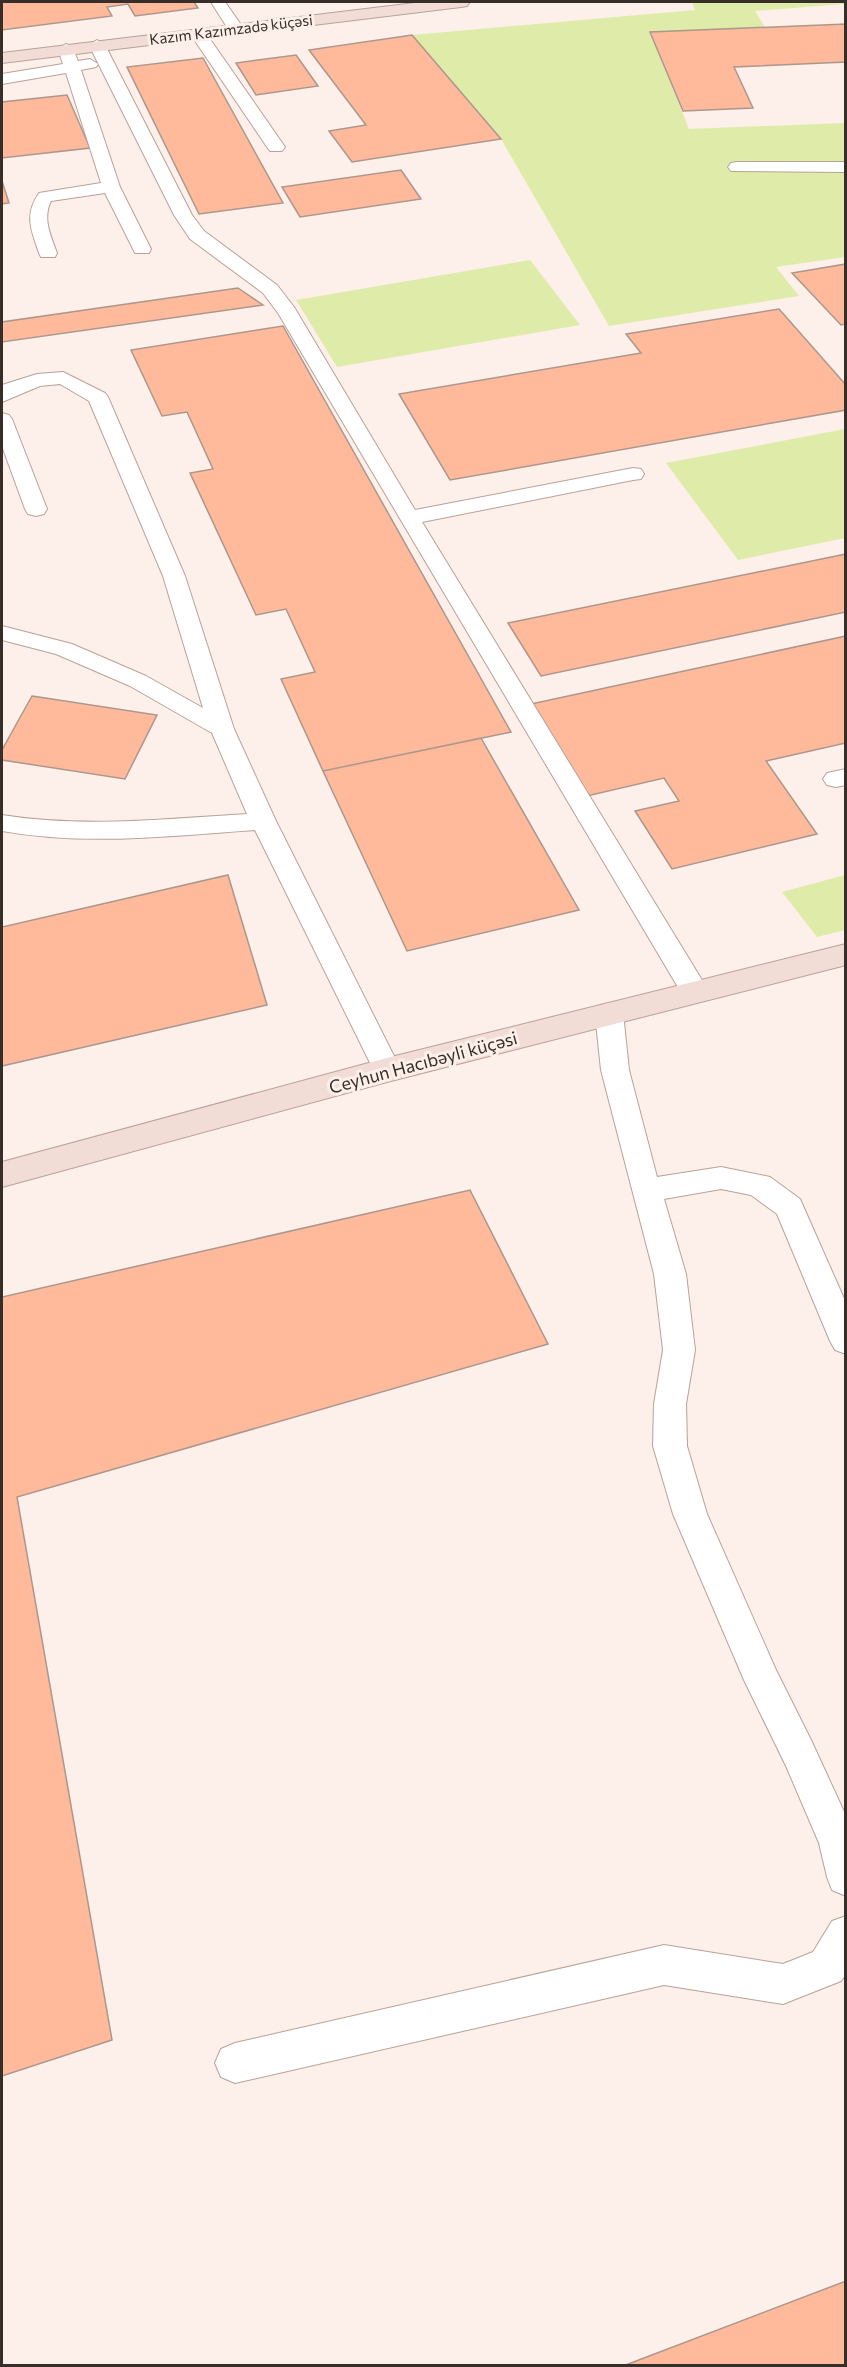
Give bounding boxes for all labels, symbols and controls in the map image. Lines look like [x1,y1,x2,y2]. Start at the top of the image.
street label: Kazım Kazımzadə küçəsi [148,10,314,48]
street label: Ceyhun Hacıbəyli küçəsi [326,1026,520,1098]

